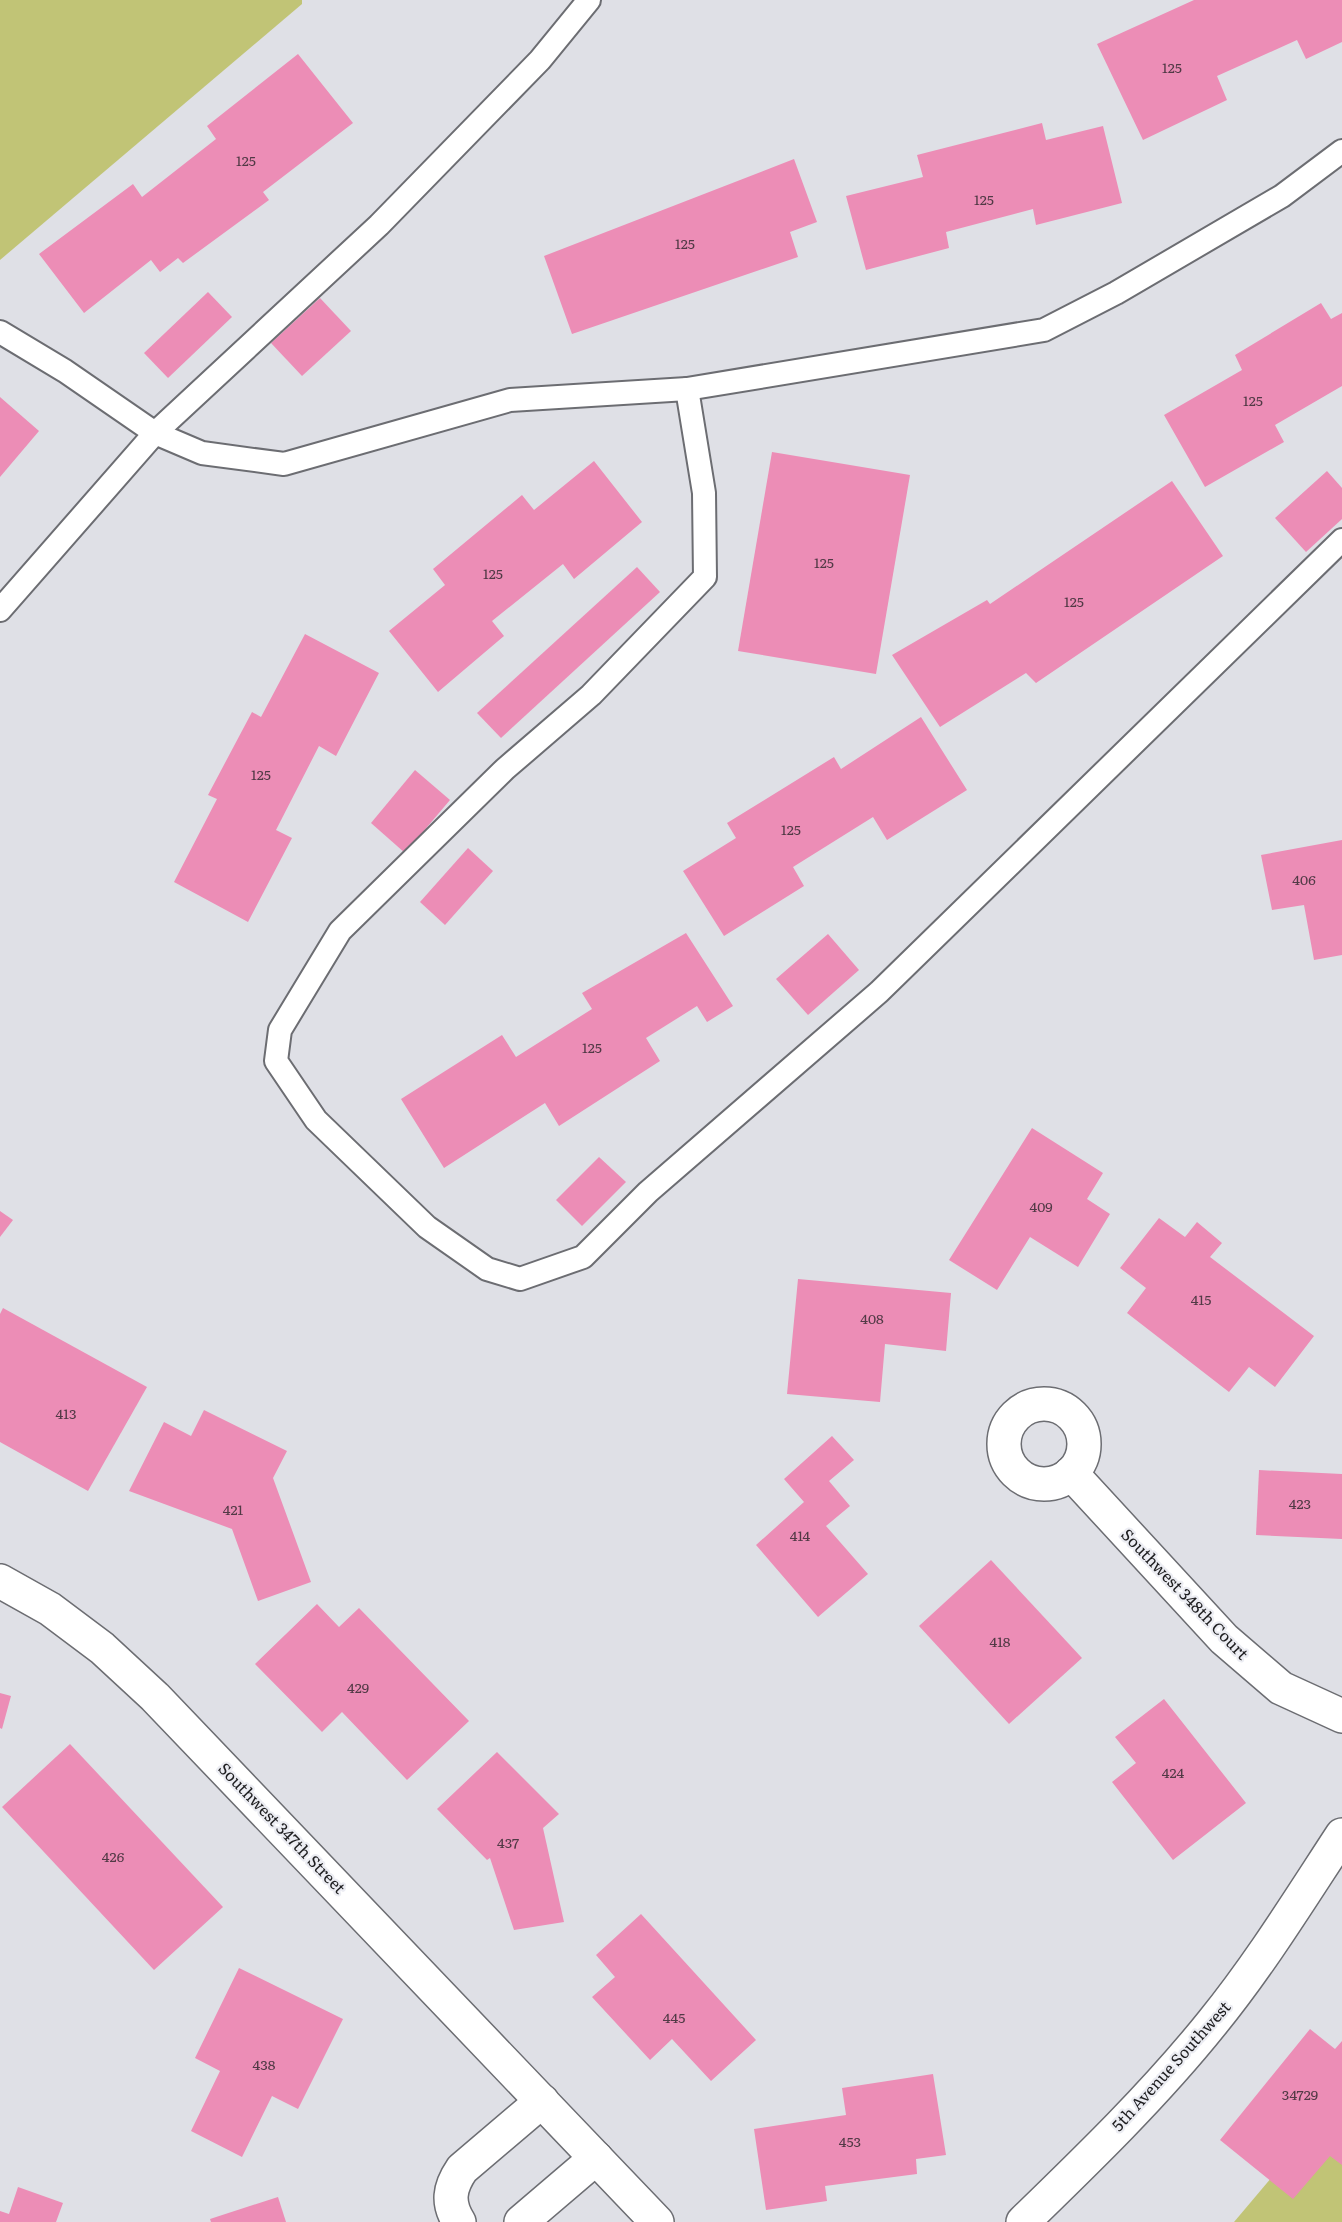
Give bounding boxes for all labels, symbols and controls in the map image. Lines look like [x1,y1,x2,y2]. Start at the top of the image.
house number: 125 [1162,57,1182,77]
house number: 125 [236,150,256,170]
house number: 125 [974,189,994,209]
house number: 125 [675,233,695,253]
house number: 125 [1243,390,1263,410]
house number: 125 [814,552,834,572]
house number: 125 [483,563,503,583]
house number: 125 [1064,591,1084,611]
house number: 125 [251,764,271,784]
house number: 125 [781,819,801,839]
house number: 406 [1292,869,1316,889]
house number: 125 [582,1037,602,1057]
house number: 409 [1029,1196,1053,1216]
house number: 415 [1191,1289,1211,1309]
house number: 408 [860,1308,884,1328]
house number: 413 [56,1403,77,1423]
house number: 423 [1289,1493,1311,1513]
house number: 421 [223,1499,244,1519]
street label: Southwest 348th Court [1116,1522,1255,1665]
house number: 414 [790,1525,811,1545]
house number: 418 [989,1631,1011,1651]
house number: 429 [347,1677,369,1697]
street label: Southwest 347th Street [214,1756,352,1899]
house number: 424 [1162,1762,1185,1782]
house number: 437 [497,1832,519,1852]
house number: 426 [102,1846,125,1866]
street label: 5th Avenue Southwest [1105,1995,1236,2136]
house number: 445 [663,2007,685,2027]
house number: 438 [252,2054,276,2074]
house number: 34729 [1282,2084,1318,2104]
house number: 453 [839,2131,861,2151]

